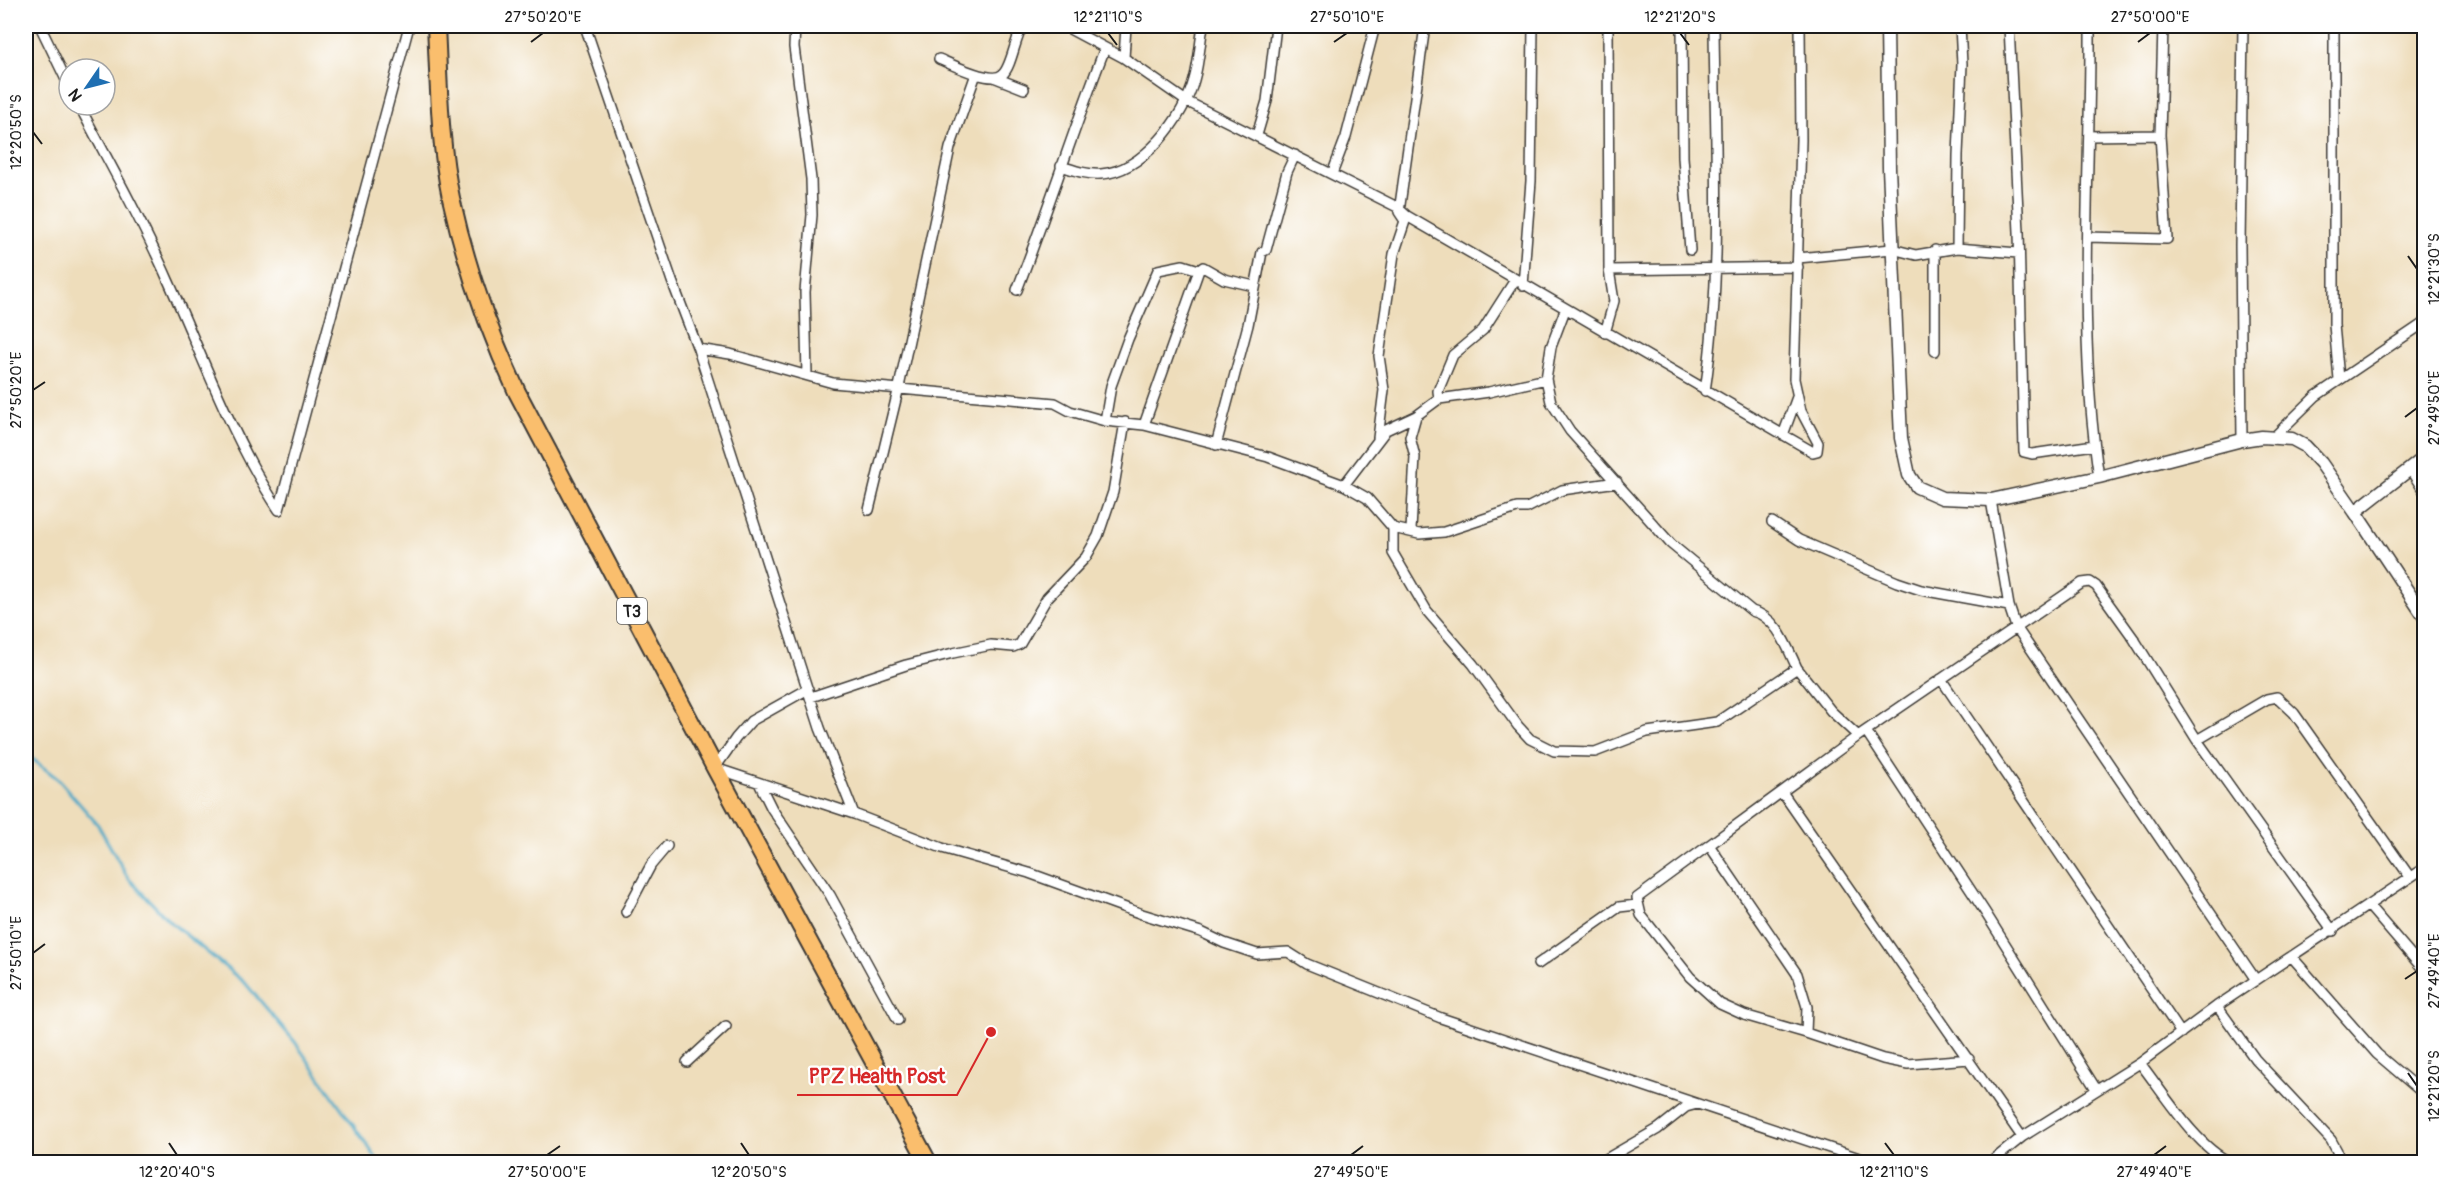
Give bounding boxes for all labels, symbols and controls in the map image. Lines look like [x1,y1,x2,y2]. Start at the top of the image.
text: 27°50'20"E [505,8,582,27]
text: 12°21'10"S [1074,8,1143,27]
text: 27°50'10"E [1310,8,1384,27]
text: 12°21'20"S [1644,8,1716,27]
text: 27°50'00"E [2111,8,2190,27]
north arrow [57,57,117,117]
text: N [64,85,87,105]
text: 12°20'50"S [7,94,26,170]
text: 12°21'30"S [2425,233,2444,305]
text: 27°50'20"E [7,351,26,428]
text: 27°49'50"E [2425,371,2444,445]
road number: T3 [617,598,647,624]
text: 27°50'10"E [7,916,26,990]
text: 27°49'40"E [2425,933,2444,1009]
text: 12°21'20"S [2425,1050,2444,1122]
callout: PPZ Health Post [797,1057,957,1095]
text: PPZ Health Post [809,1064,946,1089]
text: 12°20'40"S [139,1163,215,1182]
text: 27°50'00"E [508,1163,587,1182]
text: 12°20'50"S [711,1163,787,1182]
text: 27°49'50"E [1314,1163,1388,1182]
text: 12°21'10"S [1860,1163,1929,1182]
text: 27°49'40"E [2116,1163,2192,1182]

